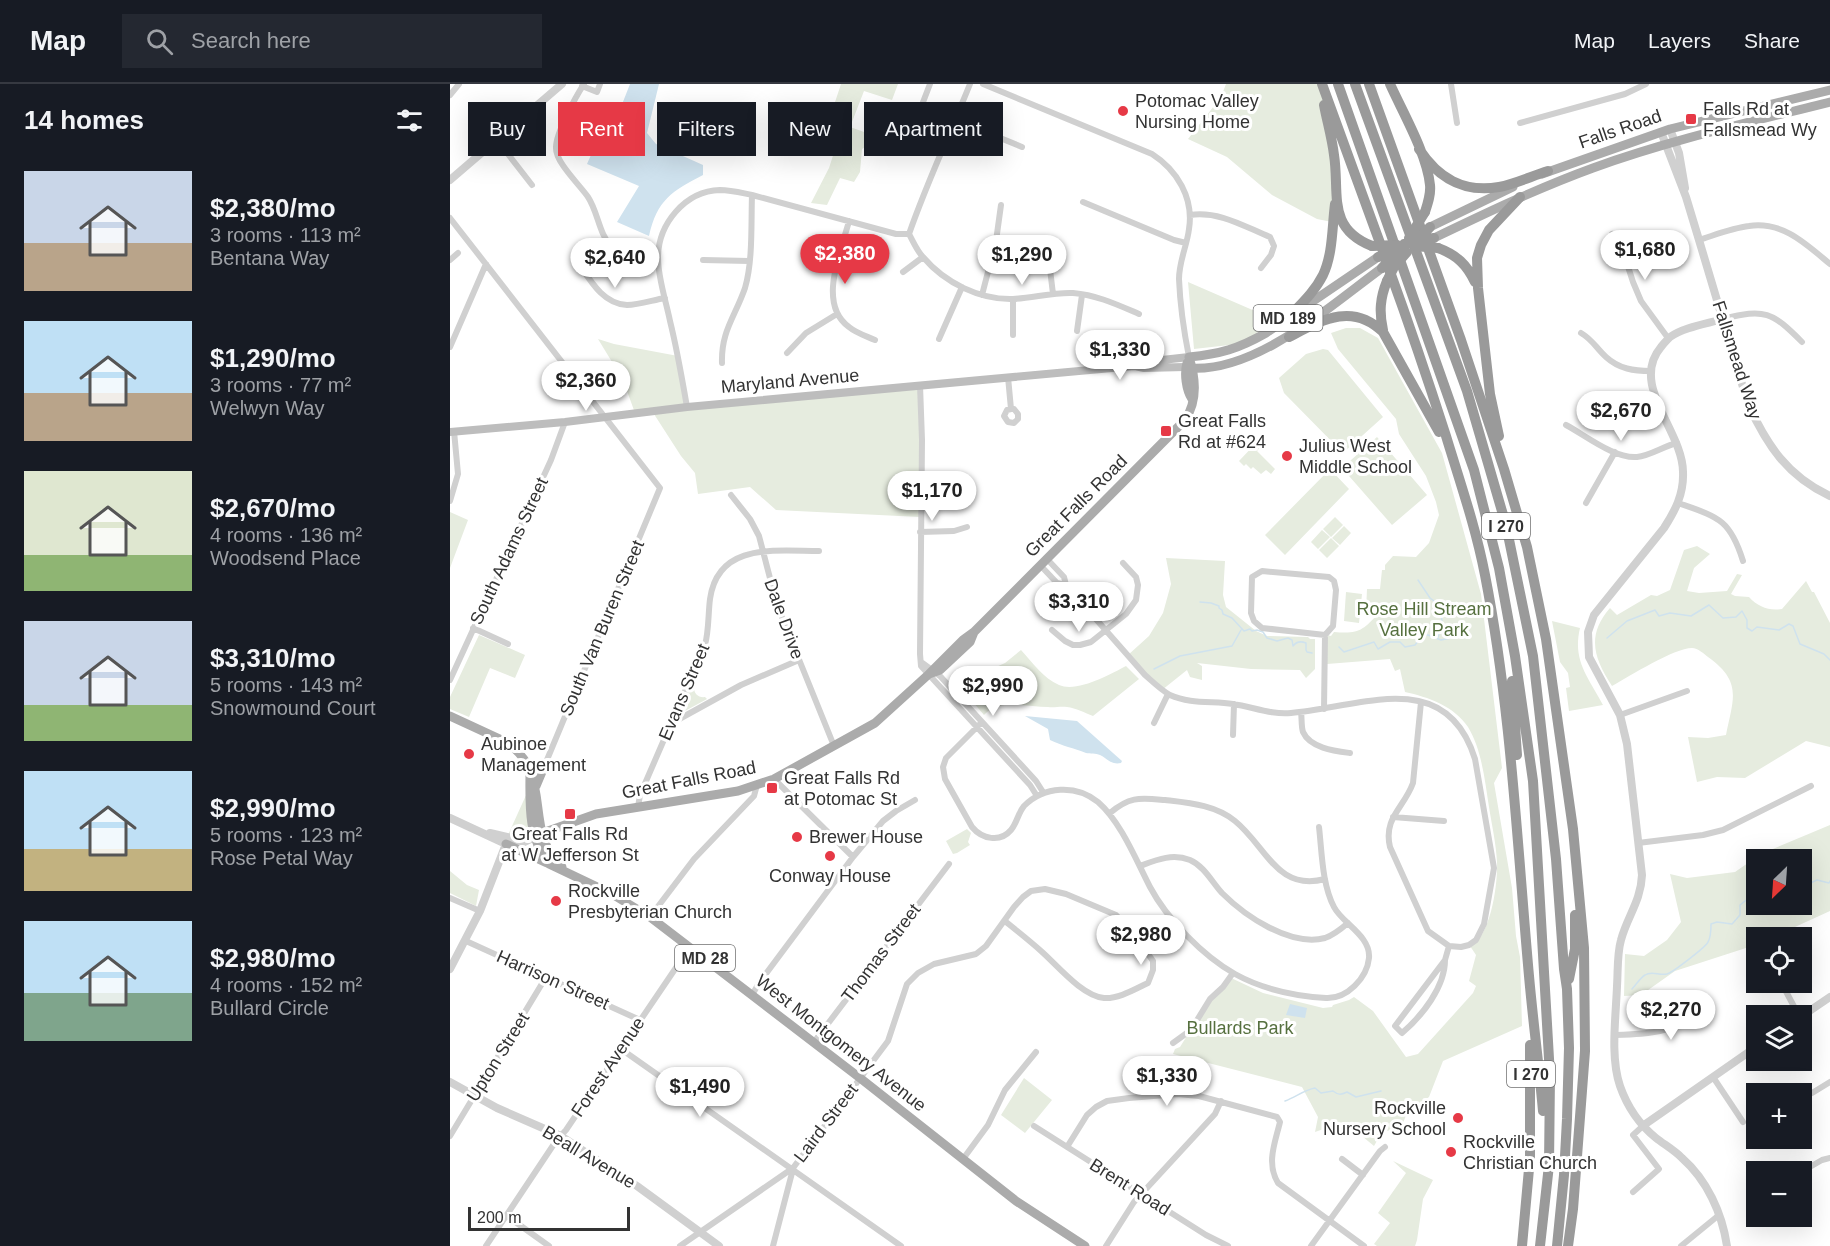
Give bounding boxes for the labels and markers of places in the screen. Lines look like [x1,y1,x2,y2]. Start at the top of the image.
place label: Potomac Valley Nursing Home [1135,91,1259,132]
place label: Falls Rd at Fallsmead Wy [1703,99,1817,140]
marker: Potomac Valley Nursing Home [1116,104,1130,118]
marker: Falls Rd at Fallsmead Wy [1684,112,1698,126]
pin: $1,680 [1596,230,1694,281]
pin: $2,380 [796,234,894,285]
pin: $1,290 [973,235,1071,286]
pin: $2,640 [566,238,664,289]
pin: $1,330 [1071,330,1169,381]
pin: $2,360 [537,361,635,412]
pin: $2,670 [1572,391,1670,442]
place label: Great Falls Rd at #624 [1178,411,1266,452]
marker: Great Falls Rd at #624 [1159,424,1173,438]
place label: Julius West Middle School [1299,436,1412,477]
marker: Julius West Middle School [1280,449,1294,463]
pin: $1,170 [883,471,981,522]
pin: $3,310 [1030,582,1128,633]
pin: $2,990 [944,666,1042,717]
place label: Aubinoe Management [481,734,586,775]
marker: Aubinoe Management [462,747,476,761]
place label: Great Falls Rd at Potomac St [784,768,900,809]
marker: Great Falls Rd at Potomac St [765,781,779,795]
marker: Great Falls Rd at W Jefferson St [563,807,577,821]
place label: Great Falls Rd at W Jefferson St [501,824,639,865]
place label: Brewer House [809,827,923,847]
marker: Brewer House [790,830,804,844]
marker: Conway House [823,849,837,863]
place label: Conway House [769,866,891,886]
place label: Rockville Presbyterian Church [568,881,732,922]
marker: Rockville Presbyterian Church [549,894,563,908]
pin: $2,980 [1092,915,1190,966]
pin: $2,270 [1622,990,1720,1041]
pin: $1,330 [1118,1056,1216,1107]
pin: $1,490 [651,1067,749,1118]
place label: Rockville Nursery School [1323,1098,1446,1139]
marker: Rockville Nursery School [1451,1111,1465,1125]
place label: Rockville Christian Church [1463,1132,1597,1173]
marker: Rockville Christian Church [1444,1145,1458,1159]

